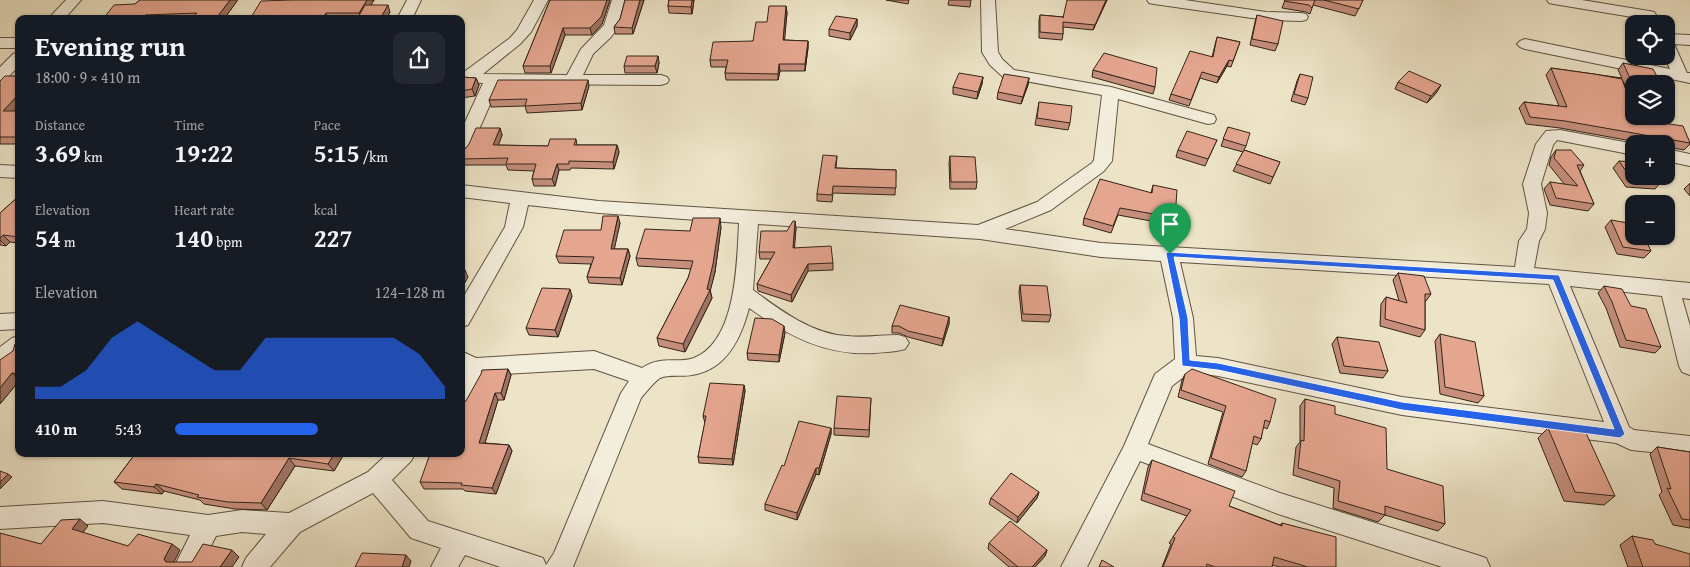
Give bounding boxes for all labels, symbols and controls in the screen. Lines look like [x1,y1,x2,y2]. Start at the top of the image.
map controls [1625,15,1675,245]
button: locate [1625,15,1675,65]
text: Evening run [35,25,186,66]
button: share [393,32,445,84]
text: 18:00 · 9 × 410 m [35,65,140,89]
button: layers [1625,75,1675,125]
text: Distance [35,115,85,135]
text: Time [174,115,204,135]
text: Pace [314,115,341,135]
text: 3.69 [35,135,81,171]
text: 19:22 [174,135,233,171]
text: 5:15 [314,135,360,171]
button: + [1625,135,1675,185]
text: km [81,147,103,167]
text: /km [360,147,388,167]
button: − [1625,195,1675,245]
text: Elevation [35,200,90,220]
text: Heart rate [174,200,234,220]
text: kcal [314,200,338,220]
pin [1149,203,1191,254]
icon: arrive [1156,210,1184,238]
text: 54 [35,220,61,256]
text: 140 [174,220,213,256]
text: 227 [314,220,353,256]
text: m [61,232,75,252]
text: bpm [213,232,243,252]
text: Elevation [35,280,98,304]
text: 124–128 m [375,280,445,304]
text: 410 m [35,417,77,441]
text: 5:43 [115,417,142,441]

